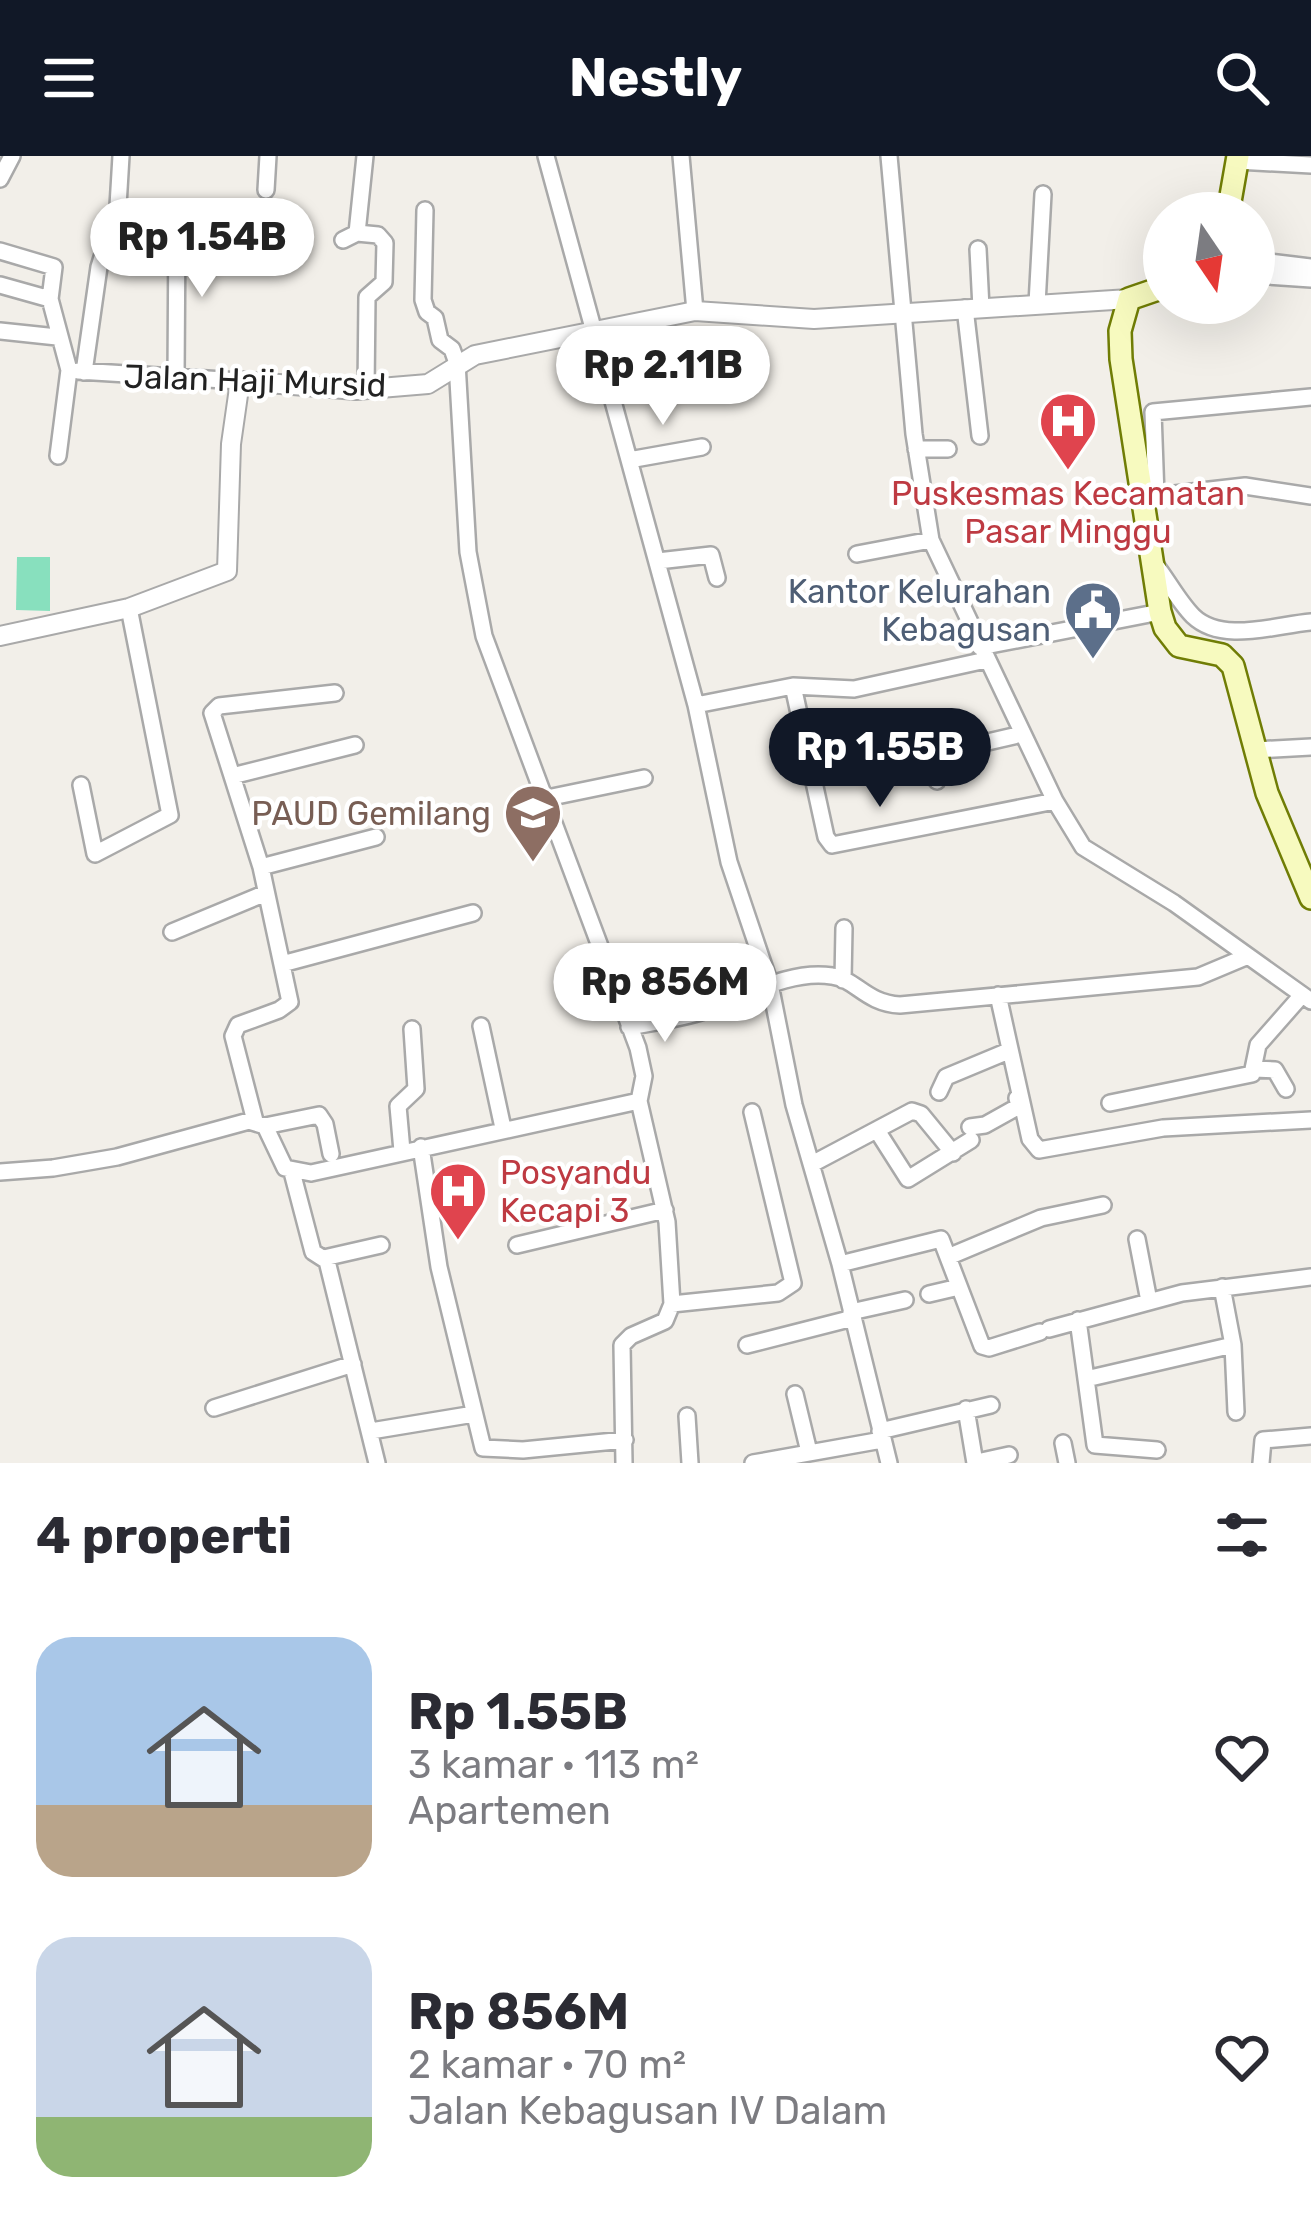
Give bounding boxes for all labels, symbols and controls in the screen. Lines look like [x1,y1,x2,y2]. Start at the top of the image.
icon: menu [36,45,102,111]
icon: search [1209,45,1275,111]
text: Nestly [569,46,742,110]
north arrow [1143,192,1275,324]
map controls [1143,192,1275,324]
pin: Rp 1.54B [78,198,326,300]
text: Rp 1.54B [117,214,287,260]
pin: Rp 2.11B [539,326,787,428]
text: Rp 2.11B [583,342,743,388]
street label: Jalan Haji Mursid [123,356,387,405]
hospital icon: Puskesmas Kecamatan Pasar Minggu [1037,390,1099,472]
place label: Puskesmas Kecamatan Pasar Minggu [891,474,1245,551]
place label: Kantor Kelurahan Kebagusan [788,572,1051,649]
public building icon: Kantor Kelurahan Kebagusan [1062,579,1124,661]
pin: Rp 1.55B [756,708,1004,810]
text: Rp 1.55B [796,724,964,770]
school or university icon: PAUD Gemilang [502,782,564,864]
place label: PAUD Gemilang [251,794,491,833]
pin: Rp 856M [554,943,776,1045]
text: Rp 856M [580,959,750,1005]
place label: Posyandu Kecapi 3 [500,1153,651,1230]
hospital icon: Posyandu Kecapi 3 [427,1160,489,1242]
icon: filters [1209,1502,1275,1568]
text: 4 properti [36,1505,292,1566]
text: Rp 1.55B [408,1681,628,1742]
icon: home [132,1685,276,1829]
icon: heart [1209,1724,1275,1790]
text: 3 kamar · 113 m² [408,1742,699,1788]
text: Apartemen [408,1788,611,1834]
text: Rp 856M [408,1981,629,2042]
icon: home [132,1985,276,2129]
icon: heart [1209,2024,1275,2090]
text: 2 kamar · 70 m² [408,2042,686,2088]
text: Jalan Kebagusan IV Dalam [408,2088,887,2134]

